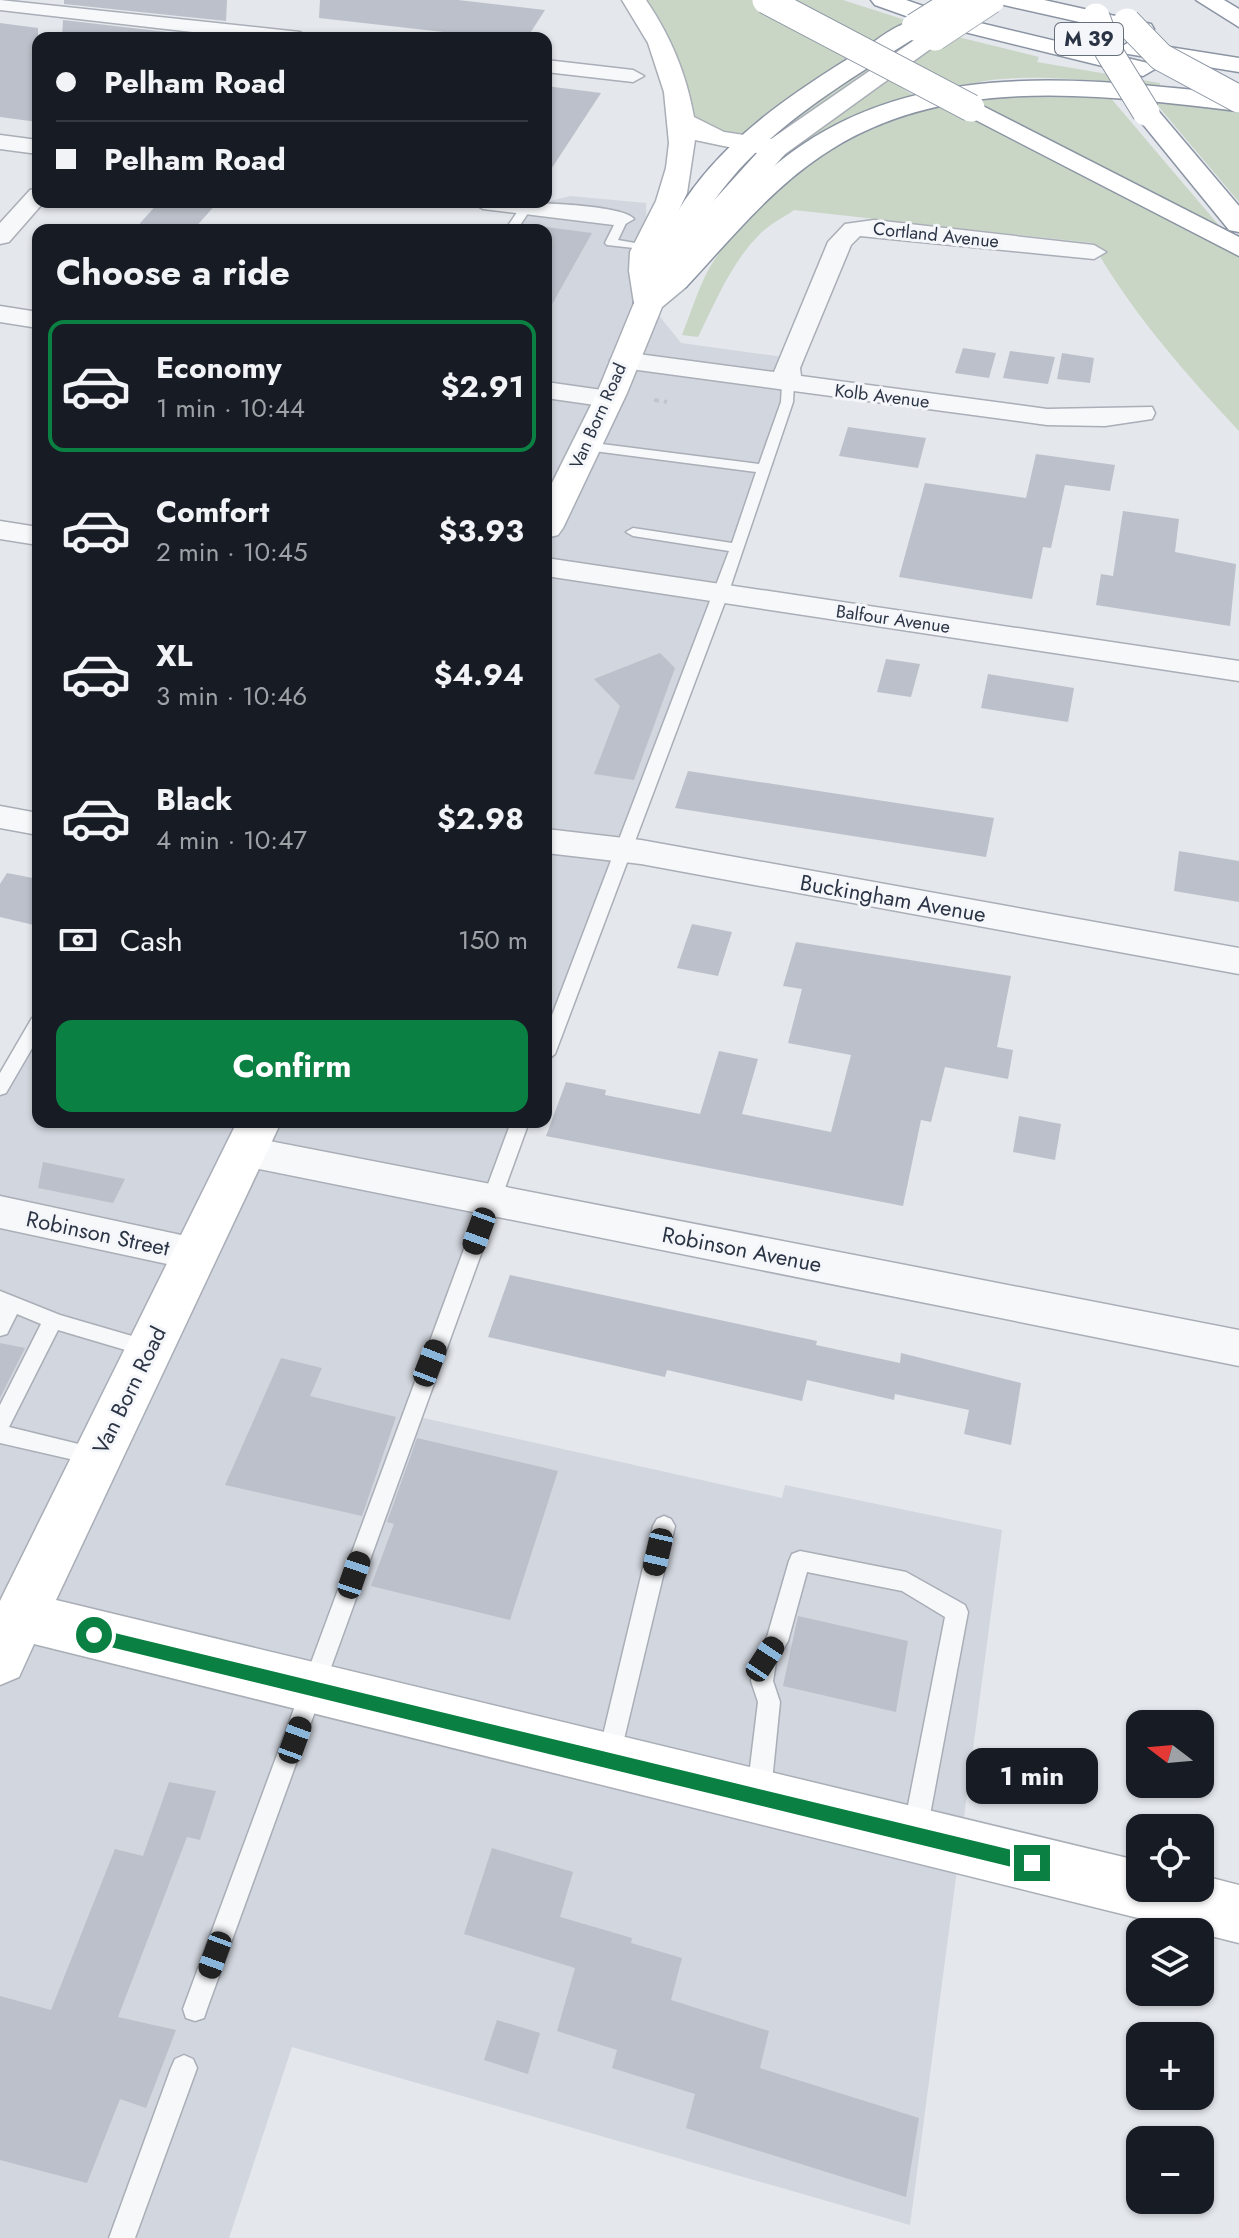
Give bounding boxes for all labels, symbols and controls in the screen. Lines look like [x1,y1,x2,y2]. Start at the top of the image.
road number: M 39 [1055,23,1123,55]
text: Pelham Road [104,61,286,104]
text: Pelham Road [104,138,286,181]
street label: Cortland Avenue [872,215,1000,255]
text: Choose a ride [56,246,290,298]
text: Economy [156,346,282,389]
icon: car [60,350,132,422]
street label: Van Born Road [563,359,633,473]
text: $2.91 [441,365,524,408]
street label: Kolb Avenue [833,377,931,415]
text: 1 min · 10:44 [156,389,305,427]
text: Comfort [156,490,269,533]
icon: car [60,494,132,566]
text: $3.93 [439,509,524,552]
text: 2 min · 10:45 [156,533,308,571]
street label: Balfour Avenue [834,598,952,640]
text: XL [156,634,192,677]
icon: car [60,638,132,710]
text: $4.94 [434,653,524,696]
text: 3 min · 10:46 [156,677,307,715]
text: Black [156,778,232,821]
icon: car [60,782,132,854]
text: $2.98 [437,797,524,840]
text: 4 min · 10:47 [156,821,307,859]
street label: Buckingham Avenue [798,866,988,930]
icon: cash [56,918,100,962]
text: Cash [120,919,183,962]
text: 150 m [458,921,528,959]
button: Confirm [56,1020,528,1112]
street label: Robinson Street [23,1202,173,1264]
car [460,1204,498,1258]
street label: Robinson Avenue [660,1218,824,1280]
street label: Van Born Road [84,1321,174,1459]
car [410,1336,450,1390]
car [641,1526,675,1578]
car [335,1548,373,1602]
route start [76,1617,112,1653]
car [742,1632,788,1686]
north arrow [1126,1710,1214,1798]
map controls [1126,1710,1214,2214]
car [276,1713,314,1767]
callout: 1 min [966,1747,1098,1803]
text: 1 min [1000,1757,1064,1795]
button: locate [1126,1814,1214,1902]
route end [1014,1845,1050,1881]
button: layers [1126,1918,1214,2006]
car [196,1928,234,1982]
button: + [1126,2022,1214,2110]
button: − [1126,2126,1214,2214]

